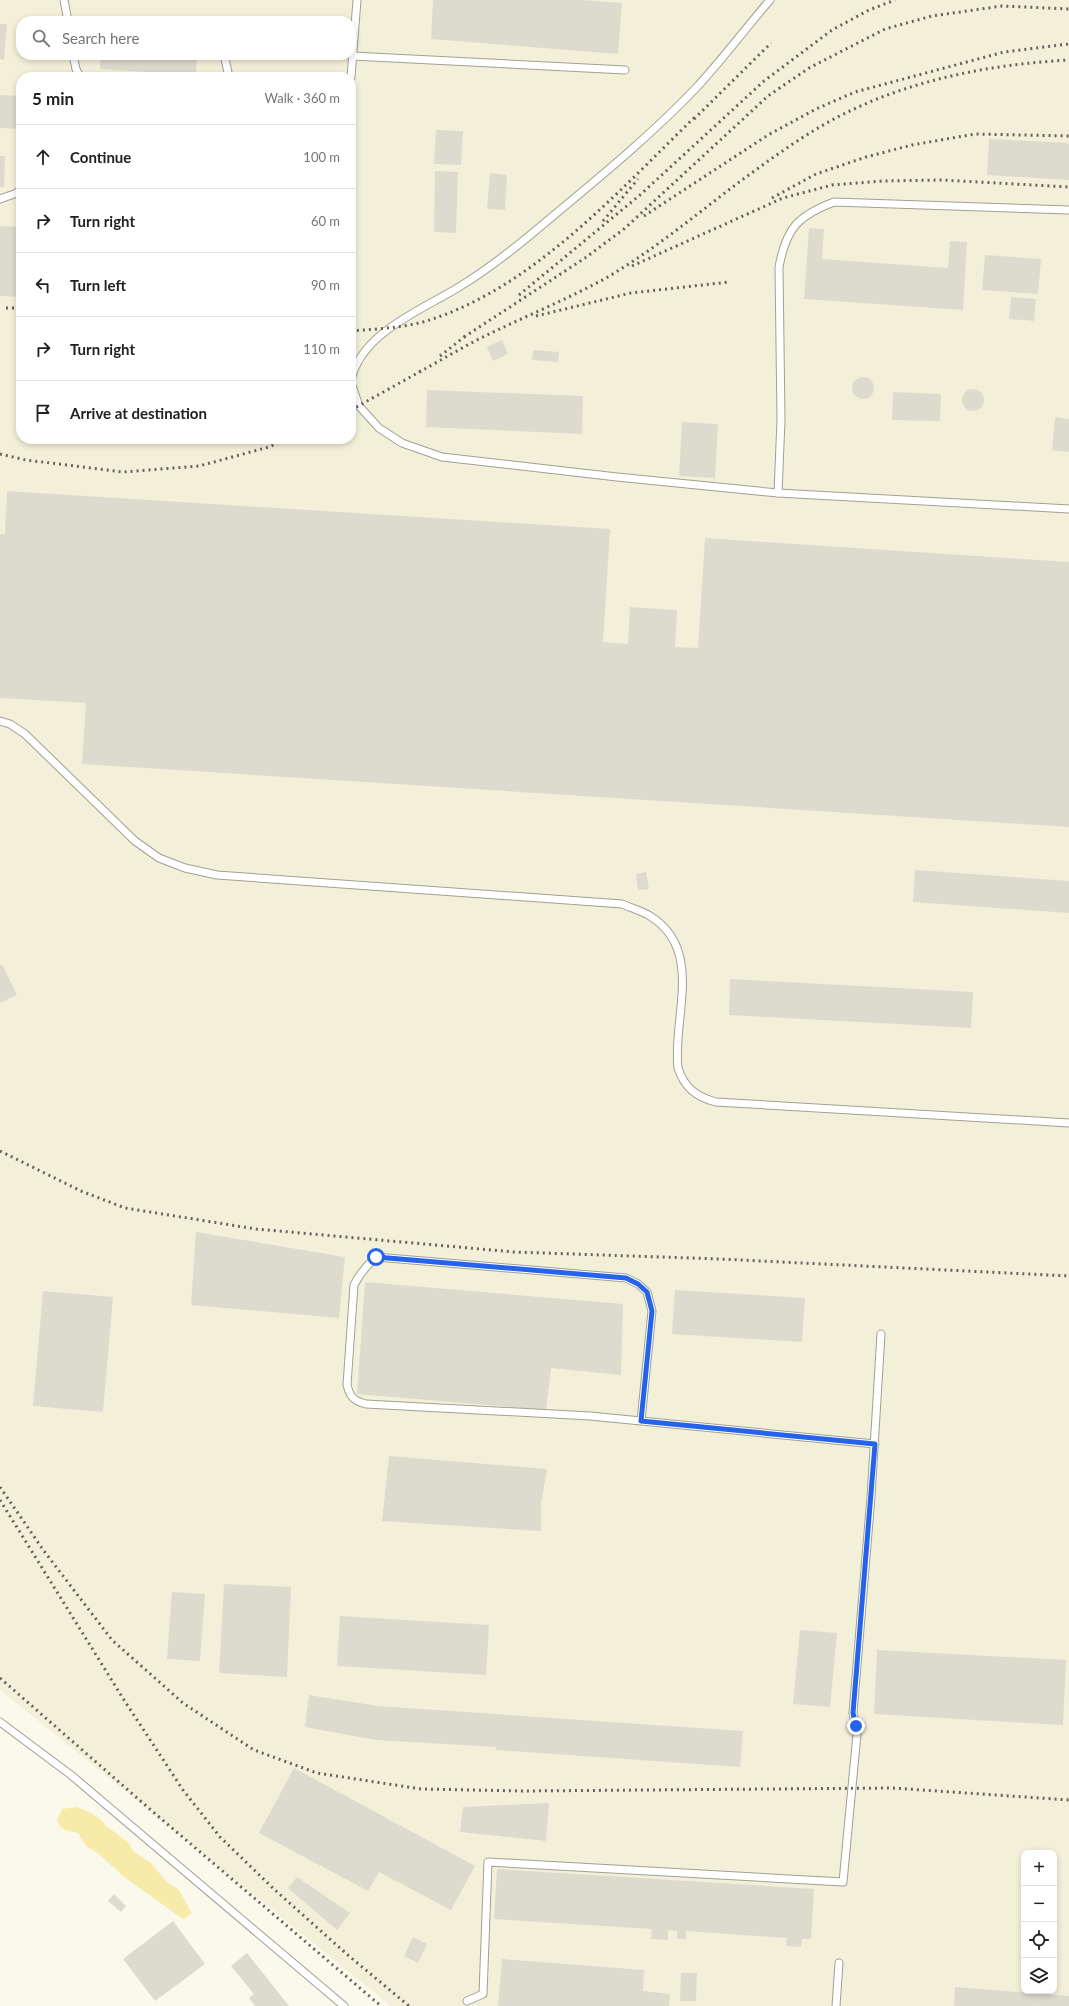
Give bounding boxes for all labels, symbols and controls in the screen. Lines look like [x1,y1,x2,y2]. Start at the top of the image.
search box [16,16,356,60]
icon: search [30,27,52,49]
text: Search here [62,29,139,47]
text: 5 min [32,88,74,109]
text: Walk · 360 m [264,90,340,106]
icon: ahead [32,146,54,168]
text: Continue [70,148,131,166]
text: 100 m [303,149,340,165]
icon: right [32,210,54,232]
text: Turn right [70,212,135,230]
text: 60 m [311,213,340,229]
icon: left [32,274,54,296]
text: Turn left [70,276,126,294]
text: 90 m [311,277,340,293]
icon: right [32,338,54,360]
text: Turn right [70,340,135,358]
text: 110 m [303,341,340,357]
icon: arrive [32,402,54,424]
text: Arrive at destination [70,404,207,422]
route start [367,1248,385,1266]
route end [847,1717,865,1735]
map controls [1021,1850,1057,1994]
button: + [1021,1850,1057,1886]
button: − [1021,1886,1057,1922]
button: locate [1021,1922,1057,1958]
button: layers [1021,1958,1057,1994]

